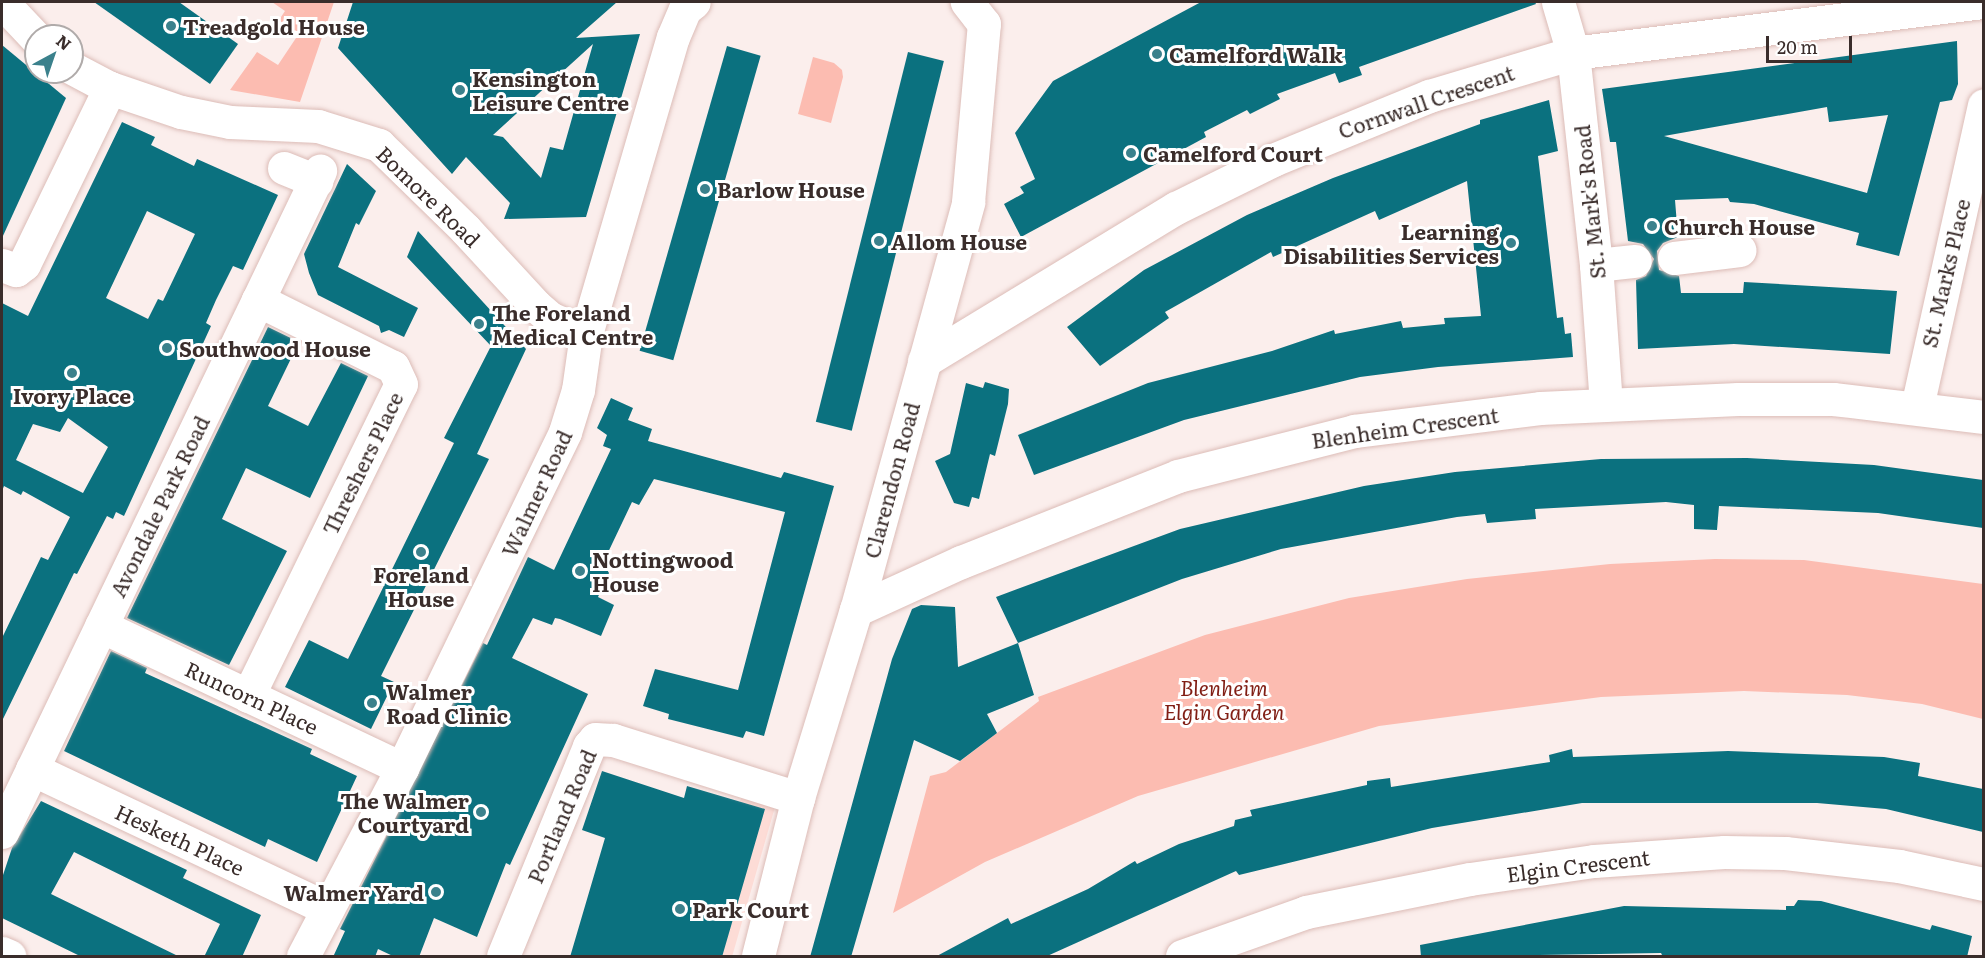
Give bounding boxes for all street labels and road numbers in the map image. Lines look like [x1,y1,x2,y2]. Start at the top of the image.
street label: Cornwall Crescent [1335,59,1517,143]
street label: St. Mark's Road [1568,124,1610,280]
street label: Bomore Road [372,140,486,252]
street label: St. Marks Place [1916,196,1974,350]
street label: Threshers Place [317,387,407,539]
street label: Clarendon Road [858,399,924,561]
street label: Blenheim Crescent [1310,401,1500,453]
street label: Avondale Park Road [104,411,214,601]
street label: Walmer Road [496,426,576,560]
street label: Runcorn Place [181,655,323,739]
street label: Portland Road [521,745,601,887]
street label: Hesketh Place [112,798,248,880]
street label: Elgin Crescent [1505,844,1651,886]

